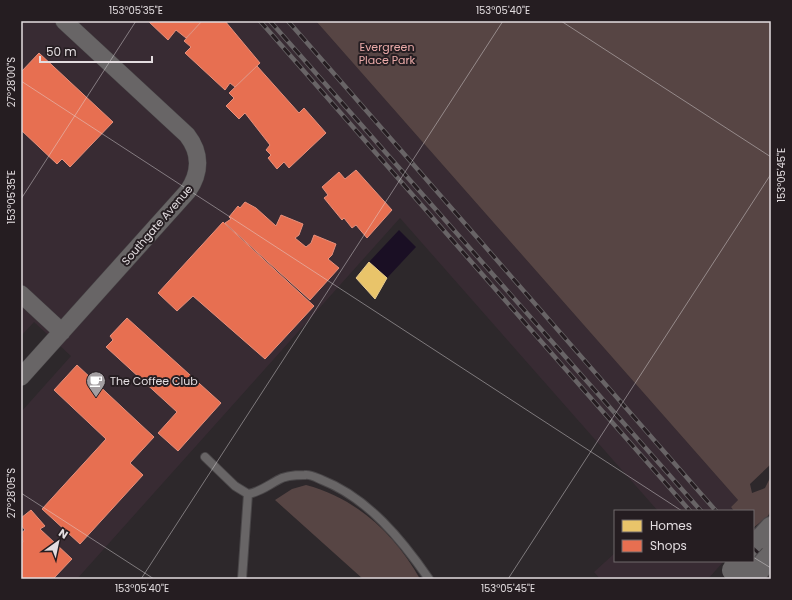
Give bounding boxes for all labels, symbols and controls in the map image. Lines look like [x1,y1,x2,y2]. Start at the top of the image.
text: 153°05'35"E [109,3,163,18]
text: 153°05'40"E [476,3,530,18]
scale bar [40,38,152,64]
park label: Evergreen Place Park [359,39,416,68]
text: 50 m [46,43,77,60]
text: 27°28'00"S [4,57,19,107]
text: 153°05'45"E [774,148,789,202]
text: 153°05'35"E [4,170,19,224]
street label: Southgate Avenue [118,181,196,269]
cafe icon: The Coffee Club [85,370,107,398]
place label: The Coffee Club [110,373,198,389]
text: 27°28'05"S [4,468,19,518]
legend [614,510,754,562]
text: Homes [650,517,692,534]
north arrow [38,522,78,562]
text: N [56,525,71,543]
text: Shops [650,537,687,554]
text: 153°05'40"E [115,581,169,596]
text: 153°05'45"E [481,581,535,596]

